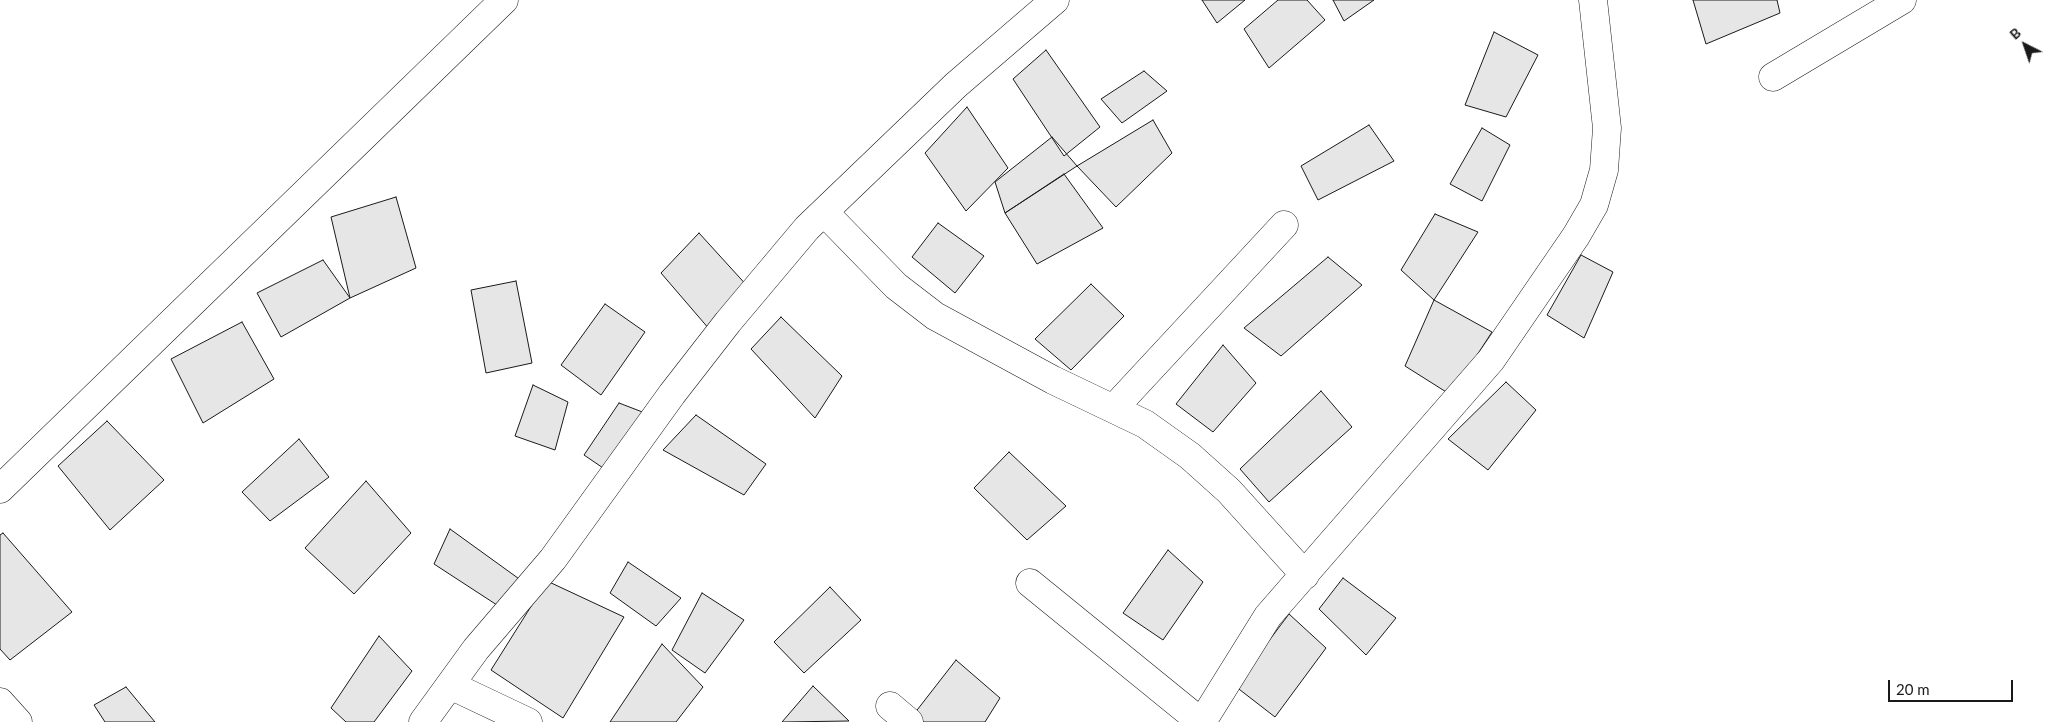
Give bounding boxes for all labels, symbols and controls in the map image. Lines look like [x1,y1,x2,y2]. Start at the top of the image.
north arrow [2000,20,2050,70]
text: B [2006,24,2024,43]
scale bar [1890,670,2015,702]
text: 20 m [1896,680,1930,698]

